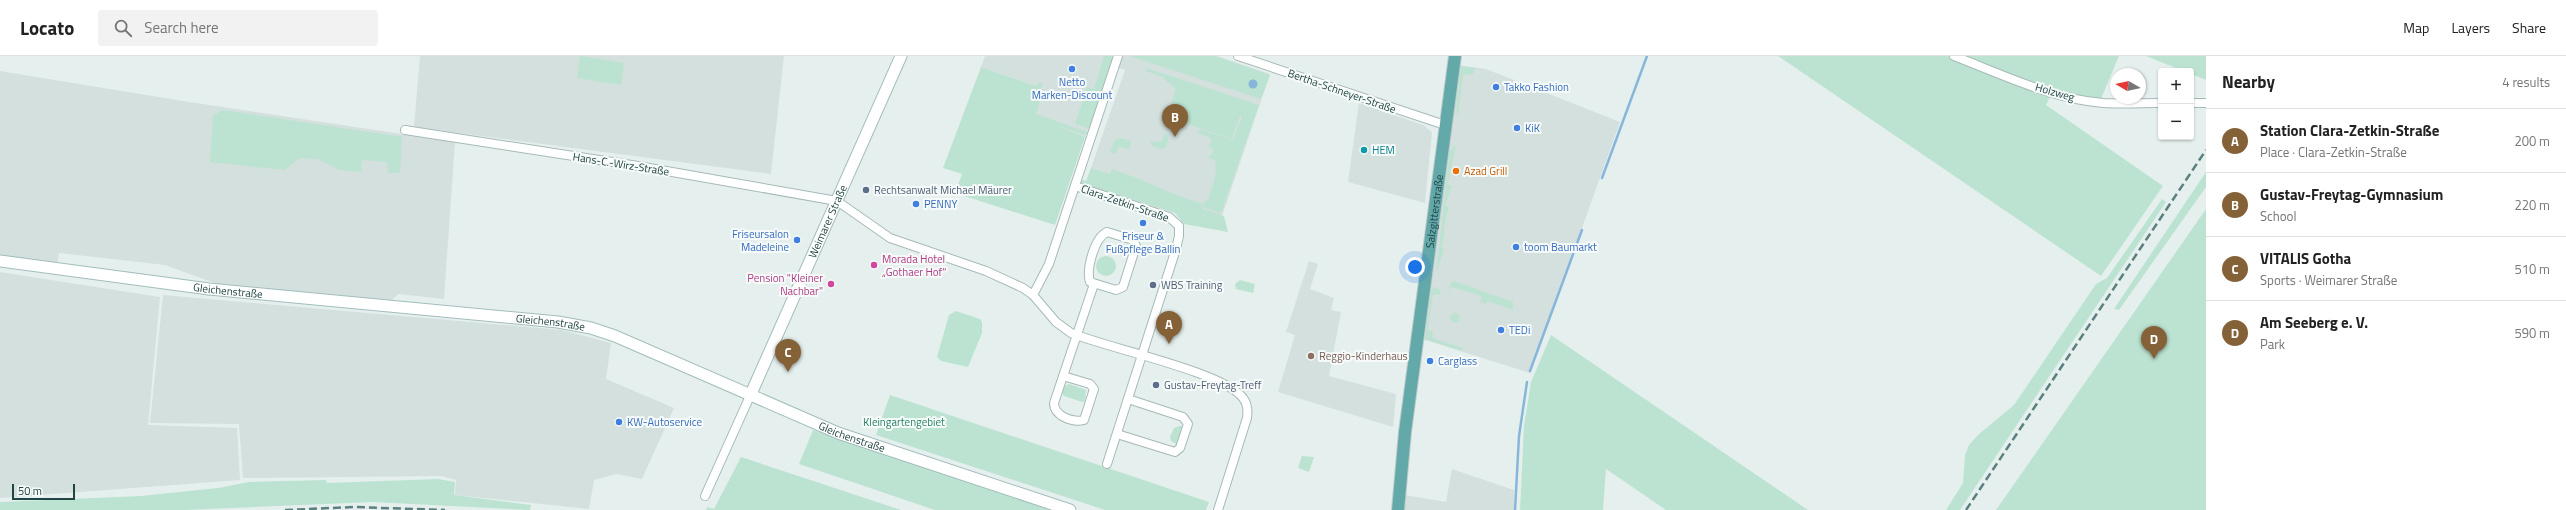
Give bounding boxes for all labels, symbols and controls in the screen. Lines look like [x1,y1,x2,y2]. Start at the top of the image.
search box [98,10,378,46]
text: Locato [20,13,74,42]
text: Search here [144,16,219,39]
icon: search [112,17,134,39]
text: Map [2403,17,2429,38]
text: Layers [2451,17,2490,38]
text: Share [2512,17,2546,38]
marker: Netto Marken-Discount [1067,64,1077,74]
street label: Bertha-Schneyer-Straße [1286,65,1399,117]
north arrow [2110,68,2146,104]
map controls [2158,68,2194,140]
button: + [2158,68,2194,104]
text: Nearby [2222,69,2275,95]
text: 4 results [2502,72,2550,92]
place label: Netto Marken-Discount [1032,74,1112,103]
place label: Takko Fashion [1504,79,1569,95]
street label: Holzweg [2033,79,2077,105]
marker: Takko Fashion [1491,82,1501,92]
pin: B [1162,104,1188,137]
button: − [2158,104,2194,140]
text: Station Clara-Zetkin-Straße [2260,119,2439,142]
place label: KiK [1525,120,1541,136]
marker: KiK [1512,123,1522,133]
text: A [2231,131,2239,151]
text: 200 m [2514,131,2550,151]
place label: HEM [1372,142,1395,158]
text: Place · Clara-Zetkin-Straße [2260,142,2407,162]
marker: HEM [1359,145,1369,155]
street label: Hans-C.-Wirz-Straße [572,148,671,180]
place label: Azad Grill [1464,163,1507,179]
marker: Azad Grill [1451,166,1461,176]
street label: Salzgitterstraße [1422,173,1447,249]
street label: Clara-Zetkin-Straße [1079,180,1172,226]
street label: Weimarer Straße [804,182,851,261]
place label: Rechtsanwalt Michael Mäurer [874,182,1012,198]
text: Gustav-Freytag-Gymnasium [2260,183,2443,206]
marker: Rechtsanwalt Michael Mäurer [861,185,871,195]
text: B [2231,195,2239,215]
text: 220 m [2514,195,2550,215]
place label: PENNY [924,196,957,212]
marker: PENNY [911,199,921,209]
text: School [2260,206,2296,226]
marker: Friseur & Fußpflege Ballin [1138,218,1148,228]
place label: Friseursalon Madeleine [732,226,789,255]
place label: Friseur & Fußpflege Ballin [1106,228,1180,257]
marker: Friseursalon Madeleine [792,235,802,245]
place label: toom Baumarkt [1524,239,1597,255]
marker: toom Baumarkt [1511,242,1521,252]
text: VITALIS Gotha [2260,247,2351,270]
place label: Morada Hotel „Gothaer Hof“ [882,251,946,280]
your location [1405,257,1425,277]
text: C [2231,259,2239,279]
text: 510 m [2514,259,2550,279]
marker: Morada Hotel „Gothaer Hof“ [869,260,879,270]
place label: Pension "Kleiner Nachbar" [747,270,823,299]
text: Sports · Weimarer Straße [2260,270,2397,290]
place label: WBS Training [1161,277,1223,293]
street label: Gleichenstraße [192,279,264,302]
marker: Pension "Kleiner Nachbar" [826,279,836,289]
marker: WBS Training [1148,280,1158,290]
street label: Gleichenstraße [515,310,587,335]
pin: A [1156,311,1182,344]
text: Am Seeberg e. V. [2260,311,2368,334]
place label: TEDi [1509,322,1530,338]
text: D [2231,323,2239,343]
text: 590 m [2514,323,2550,343]
marker: TEDi [1496,325,1506,335]
pin: D [2141,326,2167,359]
text: Park [2260,334,2285,354]
pin: C [775,339,801,372]
place label: Reggio-Kinderhaus [1319,348,1408,364]
marker: Reggio-Kinderhaus [1306,351,1316,361]
place label: Carglass [1438,353,1477,369]
marker: Carglass [1425,356,1435,366]
place label: Gustav-Freytag-Treff [1164,377,1262,393]
marker: Gustav-Freytag-Treff [1151,380,1161,390]
place label: KW-Autoservice [627,414,702,430]
park label: Kleingartengebiet [863,414,945,430]
marker: KW-Autoservice [614,417,624,427]
street label: Gleichenstraße [816,418,888,456]
scale bar [12,482,75,501]
text: 50 m [18,483,42,499]

